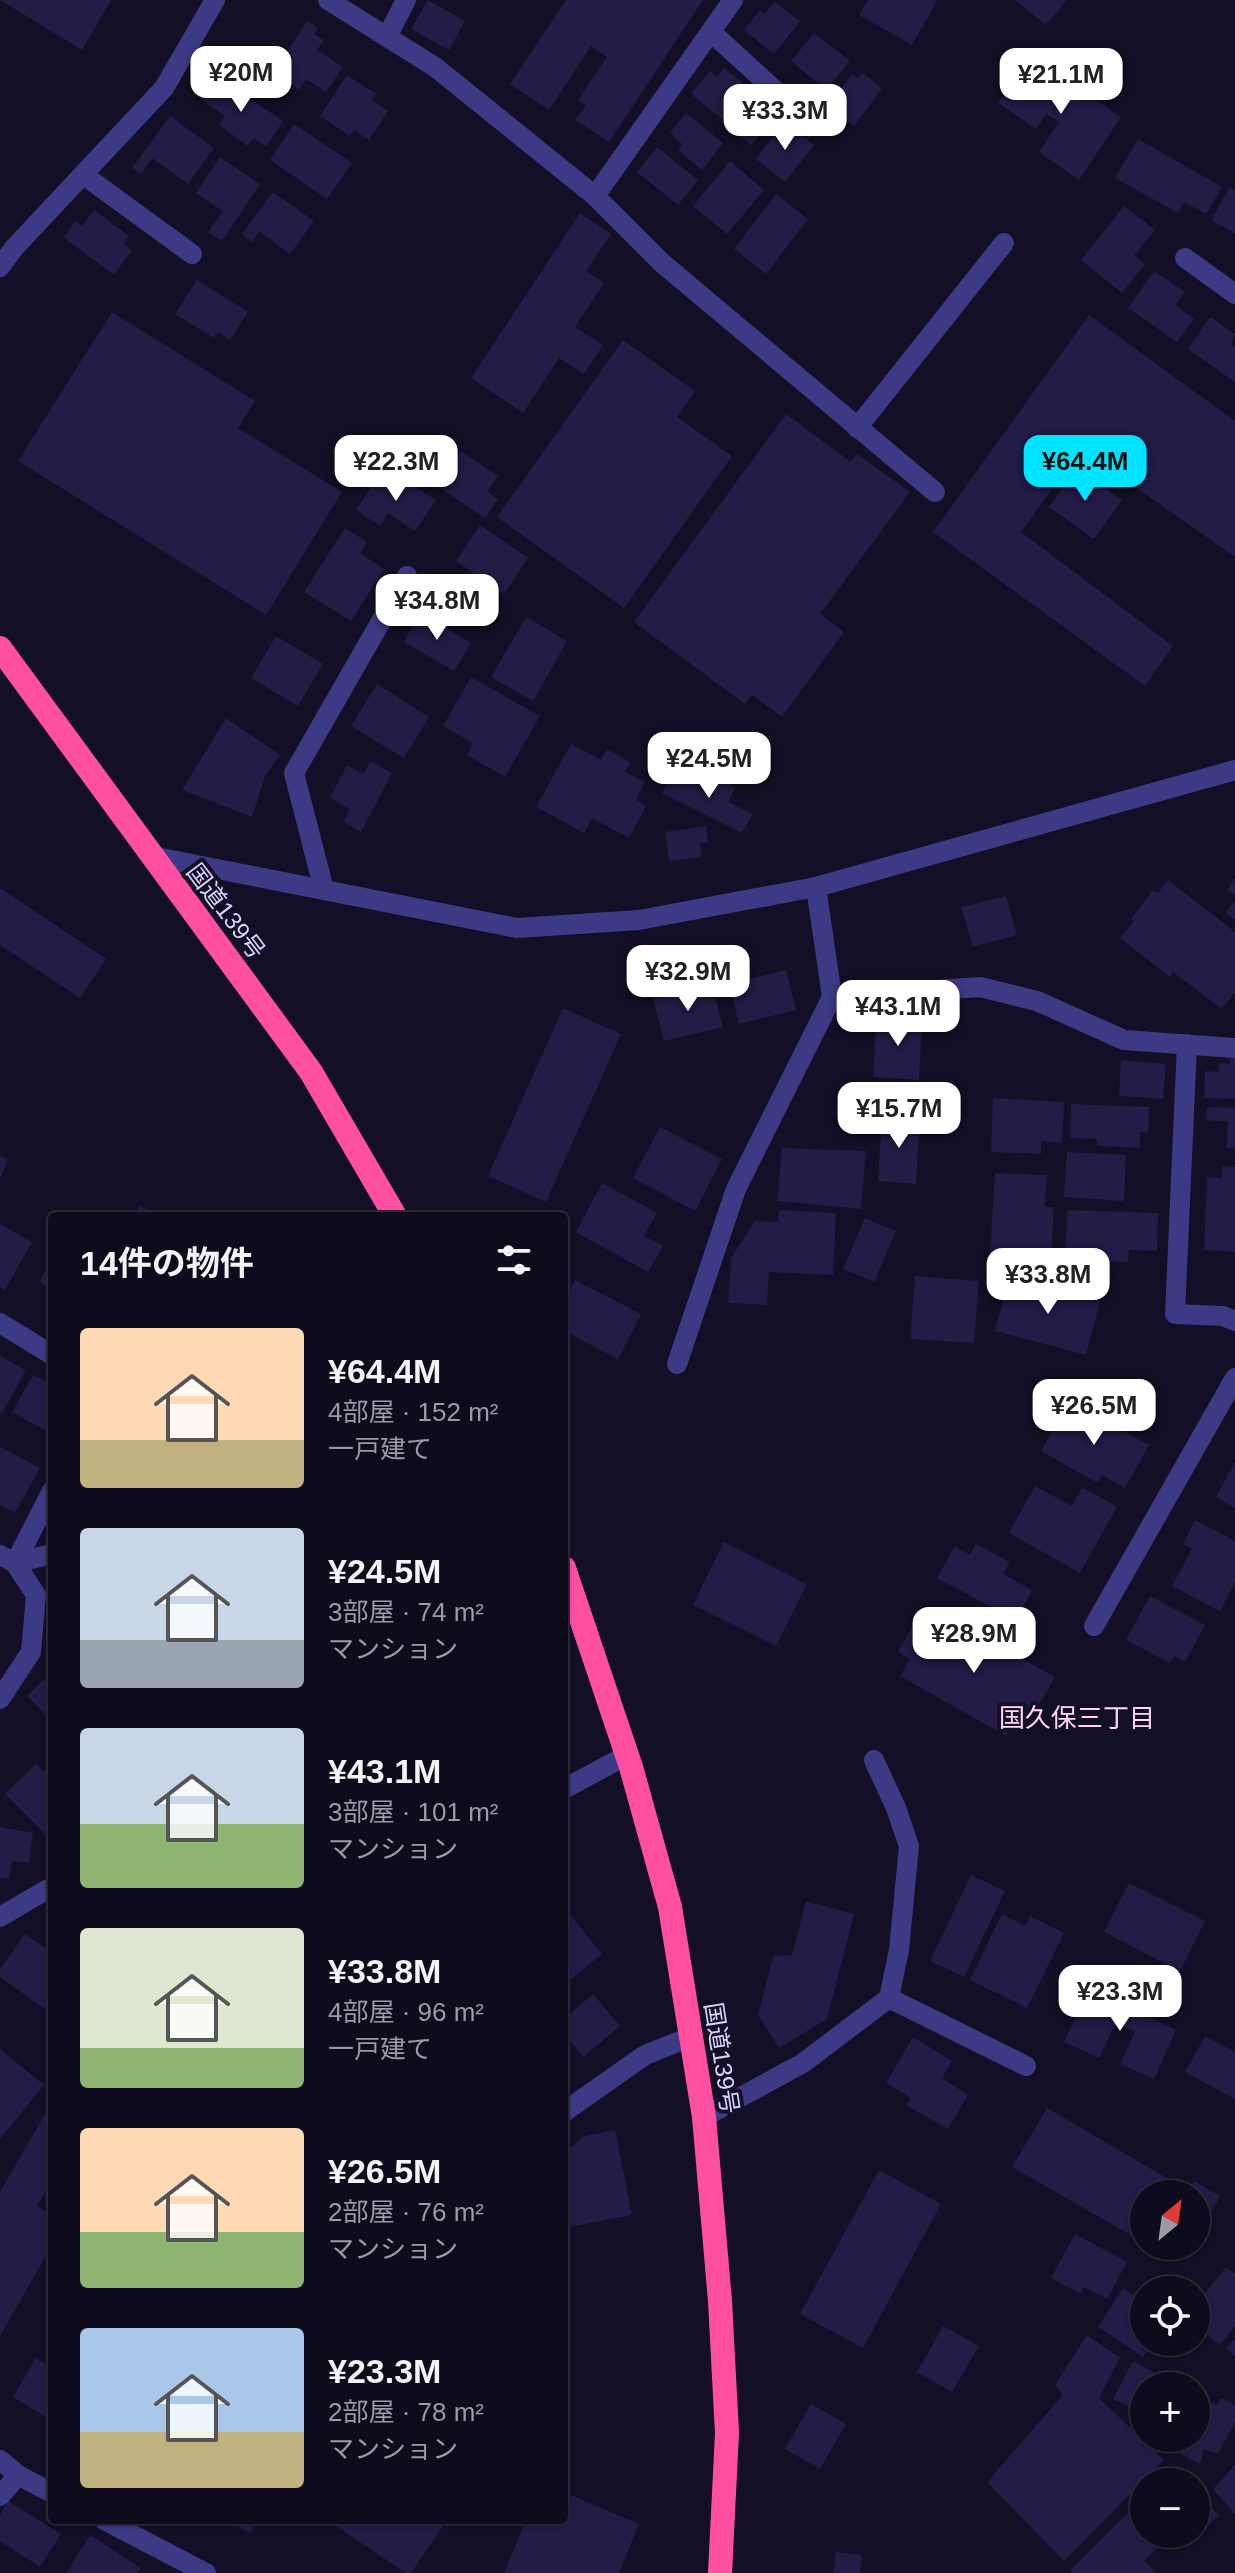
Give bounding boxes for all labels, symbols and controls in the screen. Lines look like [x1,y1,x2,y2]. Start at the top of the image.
pin: ¥20M [194,46,288,114]
pin: ¥21.1M [996,48,1126,116]
text: ¥20M [208,57,274,87]
text: ¥21.1M [1018,59,1104,89]
pin: ¥33.3M [720,84,850,152]
text: ¥33.3M [742,95,828,125]
pin: ¥22.3M [331,435,461,503]
pin: ¥64.4M [1020,435,1150,503]
text: ¥22.3M [353,446,439,476]
text: ¥64.4M [1042,446,1128,476]
pin: ¥34.8M [372,574,502,642]
text: ¥34.8M [394,585,480,615]
pin: ¥24.5M [644,732,774,800]
text: ¥24.5M [666,743,752,773]
street label: 国道139号 [182,858,270,964]
pin: ¥32.9M [623,945,753,1013]
text: ¥32.9M [645,956,731,986]
pin: ¥43.1M [833,980,963,1048]
text: ¥43.1M [855,991,941,1021]
pin: ¥15.7M [834,1082,964,1150]
text: ¥15.7M [856,1093,942,1123]
icon: filters [492,1238,536,1282]
text: 14件の物件 [80,1244,254,1282]
pin: ¥33.8M [983,1248,1113,1316]
text: ¥33.8M [1005,1259,1091,1289]
text: ¥64.4M [328,1352,441,1390]
icon: home [144,1360,240,1456]
pin: ¥26.5M [1029,1379,1159,1447]
text: ¥26.5M [1051,1390,1137,1420]
text: 4部屋 · 152 m² [328,1397,499,1427]
text: 一戸建て [328,1434,432,1464]
text: ¥24.5M [328,1552,441,1590]
icon: home [144,1560,240,1656]
text: 3部屋 · 74 m² [328,1597,484,1627]
pin: ¥28.9M [909,1607,1039,1675]
text: ¥28.9M [931,1618,1017,1648]
text: マンション [328,1634,458,1664]
district label: 国久保三丁目 [999,1703,1155,1733]
text: ¥43.1M [328,1752,441,1790]
icon: home [144,1760,240,1856]
text: 3部屋 · 101 m² [328,1797,499,1827]
text: マンション [328,1834,458,1864]
text: ¥33.8M [328,1952,441,1990]
icon: home [144,1960,240,2056]
pin: ¥23.3M [1055,1965,1185,2033]
text: ¥23.3M [1077,1976,1163,2006]
text: 4部屋 · 96 m² [328,1997,484,2027]
street label: 国道139号 [700,2001,744,2115]
text: 一戸建て [328,2034,432,2064]
text: ¥26.5M [328,2152,441,2190]
icon: home [144,2160,240,2256]
north arrow [1130,2180,1210,2260]
map controls [1130,2180,1210,2548]
text: 2部屋 · 76 m² [328,2197,484,2227]
text: マンション [328,2234,458,2264]
button: locate [1130,2276,1210,2356]
text: ¥23.3M [328,2352,441,2390]
icon: home [144,2360,240,2456]
button: + [1130,2372,1210,2452]
text: 2部屋 · 78 m² [328,2397,484,2427]
text: マンション [328,2434,458,2464]
button: − [1130,2468,1210,2548]

